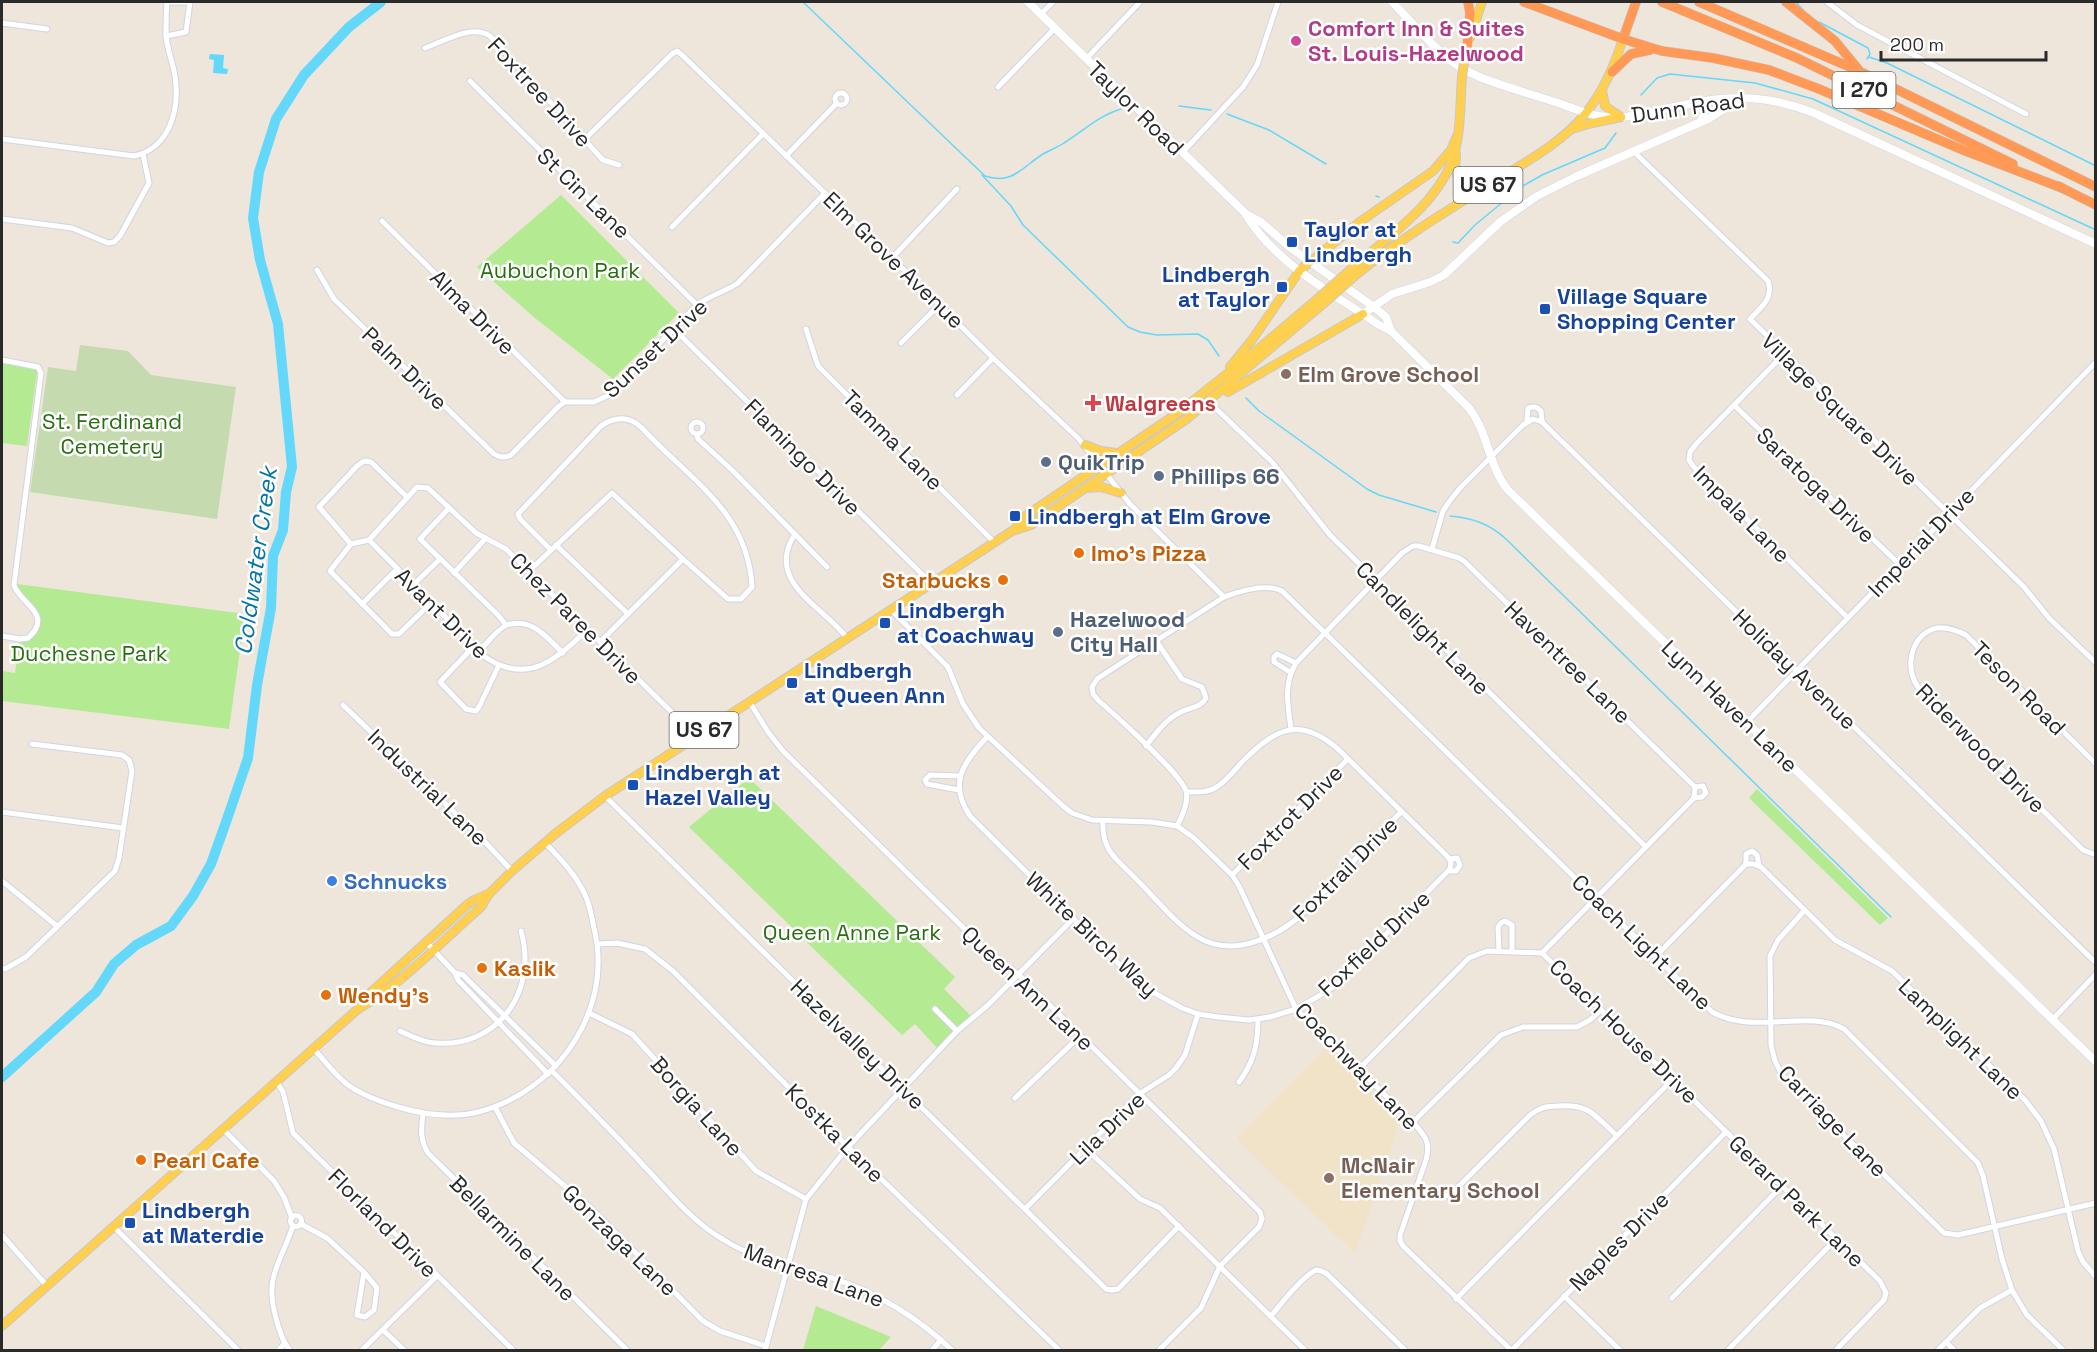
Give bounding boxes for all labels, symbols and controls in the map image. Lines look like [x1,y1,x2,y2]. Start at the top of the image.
place label: Comfort Inn & Suites St. Louis-Hazelwood [1308,14,1525,67]
scale bar [1881,24,2046,62]
street label: Foxtree Drive [482,31,598,153]
text: 200 m [1890,33,1944,56]
marker: Comfort Inn & Suites St. Louis-Hazelwood [1289,34,1303,48]
street label: Taylor Road [1082,55,1190,161]
road number: I 270 [1832,72,1896,108]
street label: Dunn Road [1629,85,1747,129]
street label: St Cin Lane [531,142,637,244]
road number: US 67 [1454,167,1522,203]
street label: Elm Grove Avenue [818,186,970,334]
place label: Taylor at Lindbergh [1304,215,1412,268]
marker: Taylor at Lindbergh [1285,235,1299,249]
park label: Aubuchon Park [480,256,640,284]
place label: Lindbergh at Taylor [1162,260,1270,313]
street label: Alma Drive [424,263,522,361]
marker: Lindbergh at Taylor [1275,280,1289,294]
place label: Village Square Shopping Center [1557,282,1736,335]
street label: Sunset Drive [597,292,713,404]
marker: Village Square Shopping Center [1538,302,1552,316]
street label: Palm Drive [356,320,454,416]
street label: Village Square Drive [1755,327,1925,491]
place label: Elm Grove School [1298,360,1479,388]
marker: Elm Grove School [1279,367,1293,381]
street label: Tamma Lane [837,384,949,496]
place label: Walgreens [1105,389,1216,417]
street label: Flamingo Drive [739,393,867,521]
marker: Walgreens [1086,396,1100,410]
park label: St. Ferdinand Cemetery [42,407,182,460]
street label: Saratoga Drive [1751,421,1881,549]
place label: QuikTrip [1058,448,1145,476]
marker: QuikTrip [1039,455,1053,469]
street label: Impala Lane [1688,460,1796,568]
water label: Coldwater Creek [227,462,284,657]
place label: Phillips 66 [1171,462,1280,490]
marker: Phillips 66 [1152,469,1166,483]
street label: Imperial Drive [1862,481,1980,603]
place label: Lindbergh at Elm Grove [1027,502,1271,530]
marker: Lindbergh at Elm Grove [1008,509,1022,523]
place label: Imo's Pizza [1091,539,1207,567]
street label: Chez Paree Drive [504,546,648,690]
marker: Imo's Pizza [1072,546,1086,560]
street label: Candlelight Lane [1350,555,1496,701]
street label: Avant Drive [389,561,495,665]
place label: Starbucks [882,566,991,594]
marker: Starbucks [996,573,1010,587]
street label: Haventree Lane [1499,595,1637,729]
place label: Lindbergh at Coachway [897,596,1034,649]
street label: Holiday Avenue [1727,603,1863,735]
place label: Hazelwood City Hall [1070,605,1185,658]
marker: Lindbergh at Coachway [878,616,892,630]
marker: Hazelwood City Hall [1051,625,1065,639]
street label: Lynn Haven Lane [1656,634,1804,778]
street label: Teson Road [1966,635,2072,741]
park label: Duchesne Park [10,639,168,667]
place label: Lindbergh at Queen Ann [804,656,945,709]
marker: Lindbergh at Queen Ann [785,676,799,690]
street label: Riderwood Drive [1910,677,2052,819]
road number: US 67 [670,712,738,748]
street label: Industrial Lane [362,723,494,851]
place label: Lindbergh at Hazel Valley [645,758,781,811]
street label: Foxtrot Drive [1232,759,1348,875]
marker: Lindbergh at Hazel Valley [626,778,640,792]
street label: Foxtrail Drive [1286,810,1404,928]
street label: White Birch Way [1020,865,1164,1003]
place label: Schnucks [344,867,447,895]
street label: Coach Light Lane [1566,868,1718,1016]
marker: Schnucks [325,874,339,888]
street label: Foxfield Drive [1312,884,1436,1002]
park label: Queen Anne Park [763,918,941,946]
street label: Queen Ann Lane [956,920,1100,1056]
street label: Coach House Drive [1543,953,1705,1109]
place label: Kaslik [494,954,557,982]
marker: Kaslik [475,961,489,975]
street label: Lamplight Lane [1893,972,2029,1106]
street label: Hazelvalley Drive [785,973,931,1115]
place label: Wendy's [338,981,429,1009]
marker: Wendy's [319,988,333,1002]
street label: Coachway Lane [1289,996,1425,1136]
street label: Borgia Lane [645,1050,749,1162]
street label: Carriage Lane [1773,1059,1893,1183]
street label: Kostka Lane [779,1077,891,1189]
street label: Lila Drive [1064,1085,1150,1171]
street label: Gerard Park Lane [1723,1129,1871,1273]
place label: Pearl Cafe [153,1146,260,1174]
place label: McNair Elementary School [1341,1151,1540,1204]
marker: Pearl Cafe [134,1153,148,1167]
street label: Florland Drive [322,1162,444,1284]
street label: Bellarmine Lane [444,1169,582,1307]
marker: McNair Elementary School [1322,1171,1336,1185]
street label: Gonzaga Lane [557,1178,683,1302]
street label: Naples Drive [1563,1185,1675,1297]
place label: Lindbergh at Materdie [142,1196,264,1249]
marker: Lindbergh at Materdie [123,1216,137,1230]
street label: Manresa Lane [740,1237,888,1313]

